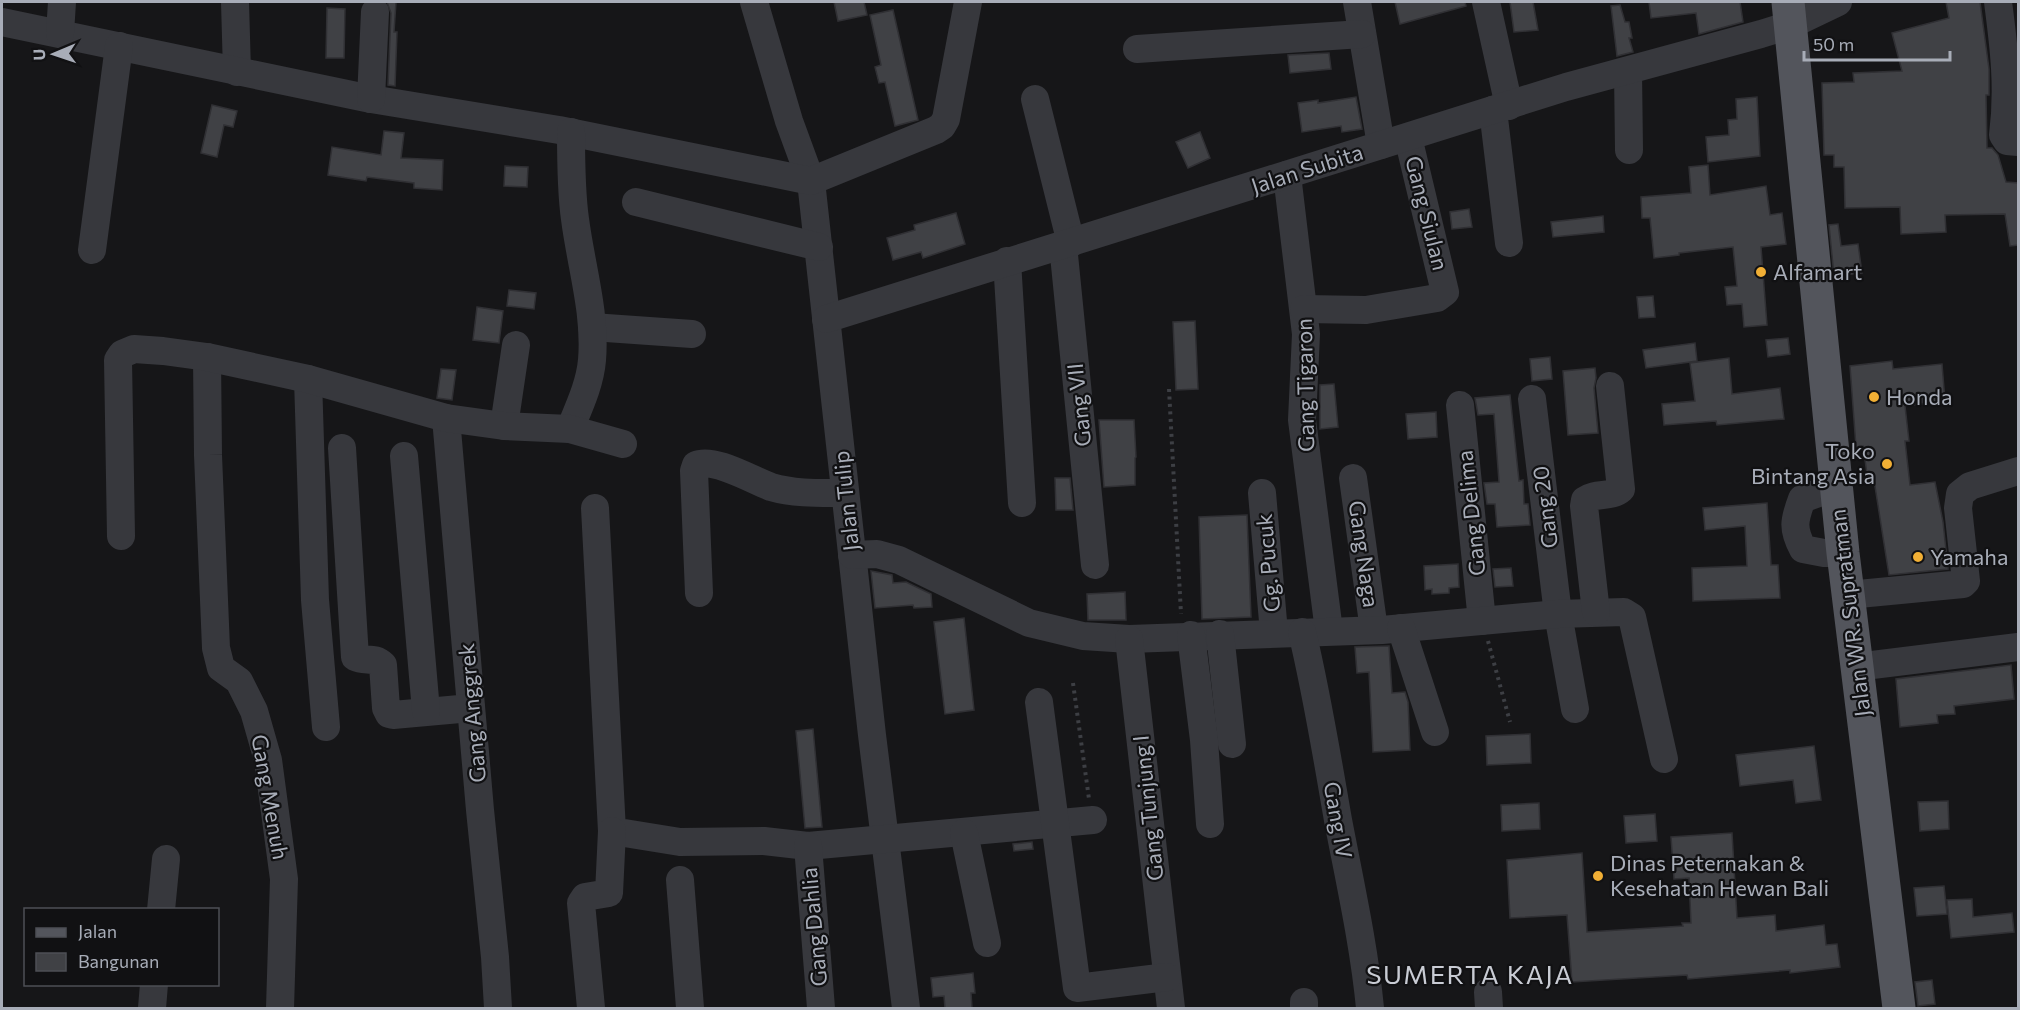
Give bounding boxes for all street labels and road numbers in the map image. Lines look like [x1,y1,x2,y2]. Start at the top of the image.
street label: Jalan Subita [1247,138,1366,199]
street label: Gang Siulan [1400,153,1455,273]
street label: Gang Tigaron [1290,318,1319,452]
street label: Gang VII [1061,362,1096,448]
street label: Gang Delima [1450,449,1491,577]
street label: Jalan Tulip [827,450,864,553]
street label: Gang 20 [1526,464,1563,550]
street label: Gang Naga [1344,499,1385,609]
street label: Jalan WR. Supratman [1823,508,1876,718]
street label: Gg. Pucuk [1250,513,1285,613]
street label: Gang Anggrek [452,642,491,784]
street label: Gang Menuh [246,732,295,862]
street label: Gang Tunjung I [1126,734,1169,882]
street label: Gang IV [1318,779,1359,860]
street label: Gang Dahlia [795,866,832,988]

